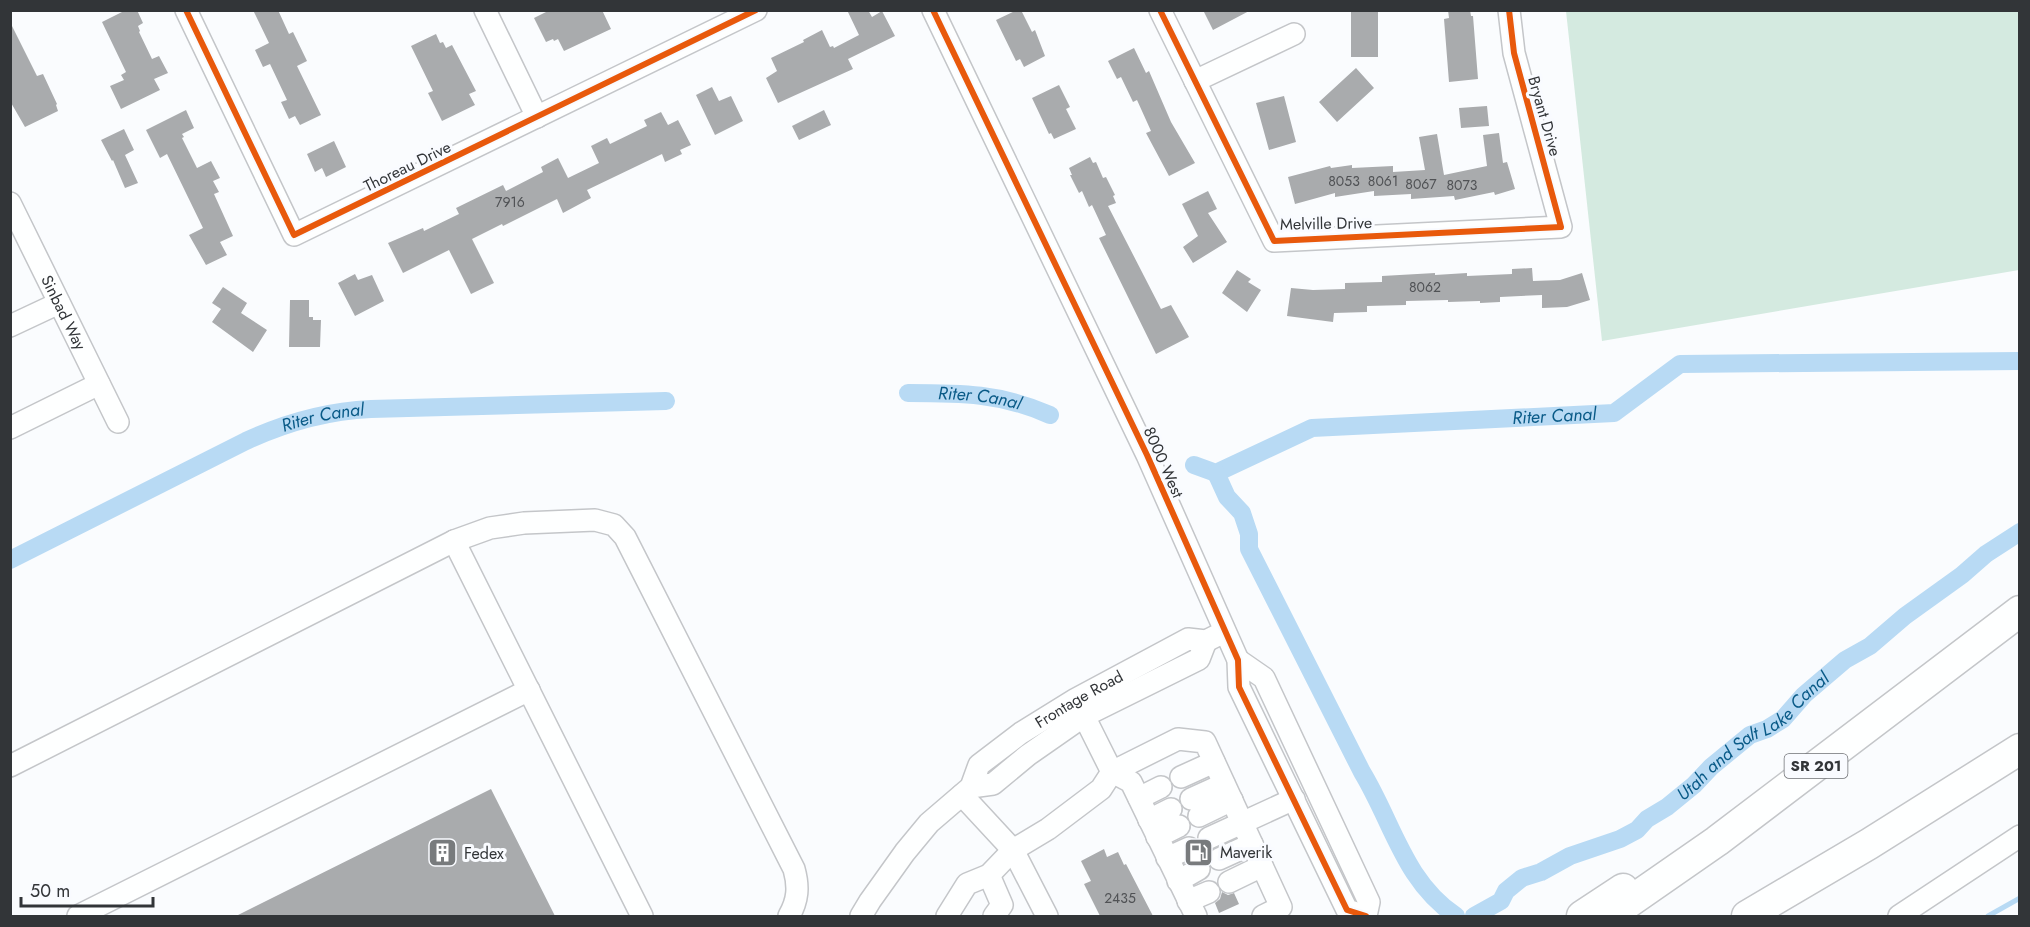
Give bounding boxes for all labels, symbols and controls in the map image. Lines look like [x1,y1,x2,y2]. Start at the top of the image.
street label: Bryant Drive [1522,73,1567,159]
street label: Thoreau Drive [360,135,455,198]
house number: 8053 [1328,171,1360,191]
house number: 8061 [1368,171,1398,191]
house number: 8067 [1405,174,1437,194]
house number: 8073 [1446,175,1478,195]
house number: 7916 [495,192,525,212]
street label: Melville Drive [1280,211,1372,236]
street label: Sinbad Way [35,271,92,355]
house number: 8062 [1409,277,1441,297]
water label: Riter Canal [938,380,1026,417]
water label: Riter Canal [278,396,366,439]
water label: Riter Canal [1512,401,1598,431]
street label: 8000 West [1138,423,1189,501]
street label: Frontage Road [1030,665,1127,734]
water label: Utah and Salt Lake Canal [1671,665,1835,807]
road number: SR 201 [1784,754,1848,778]
fuel station icon: Maverik [1183,836,1215,868]
building icon: Fedex [427,837,459,869]
place label: Maverik [1220,841,1273,864]
place label: Fedex [464,842,504,865]
scale bar [21,870,153,908]
text: 50 m [30,878,70,904]
house number: 2435 [1104,888,1136,908]

